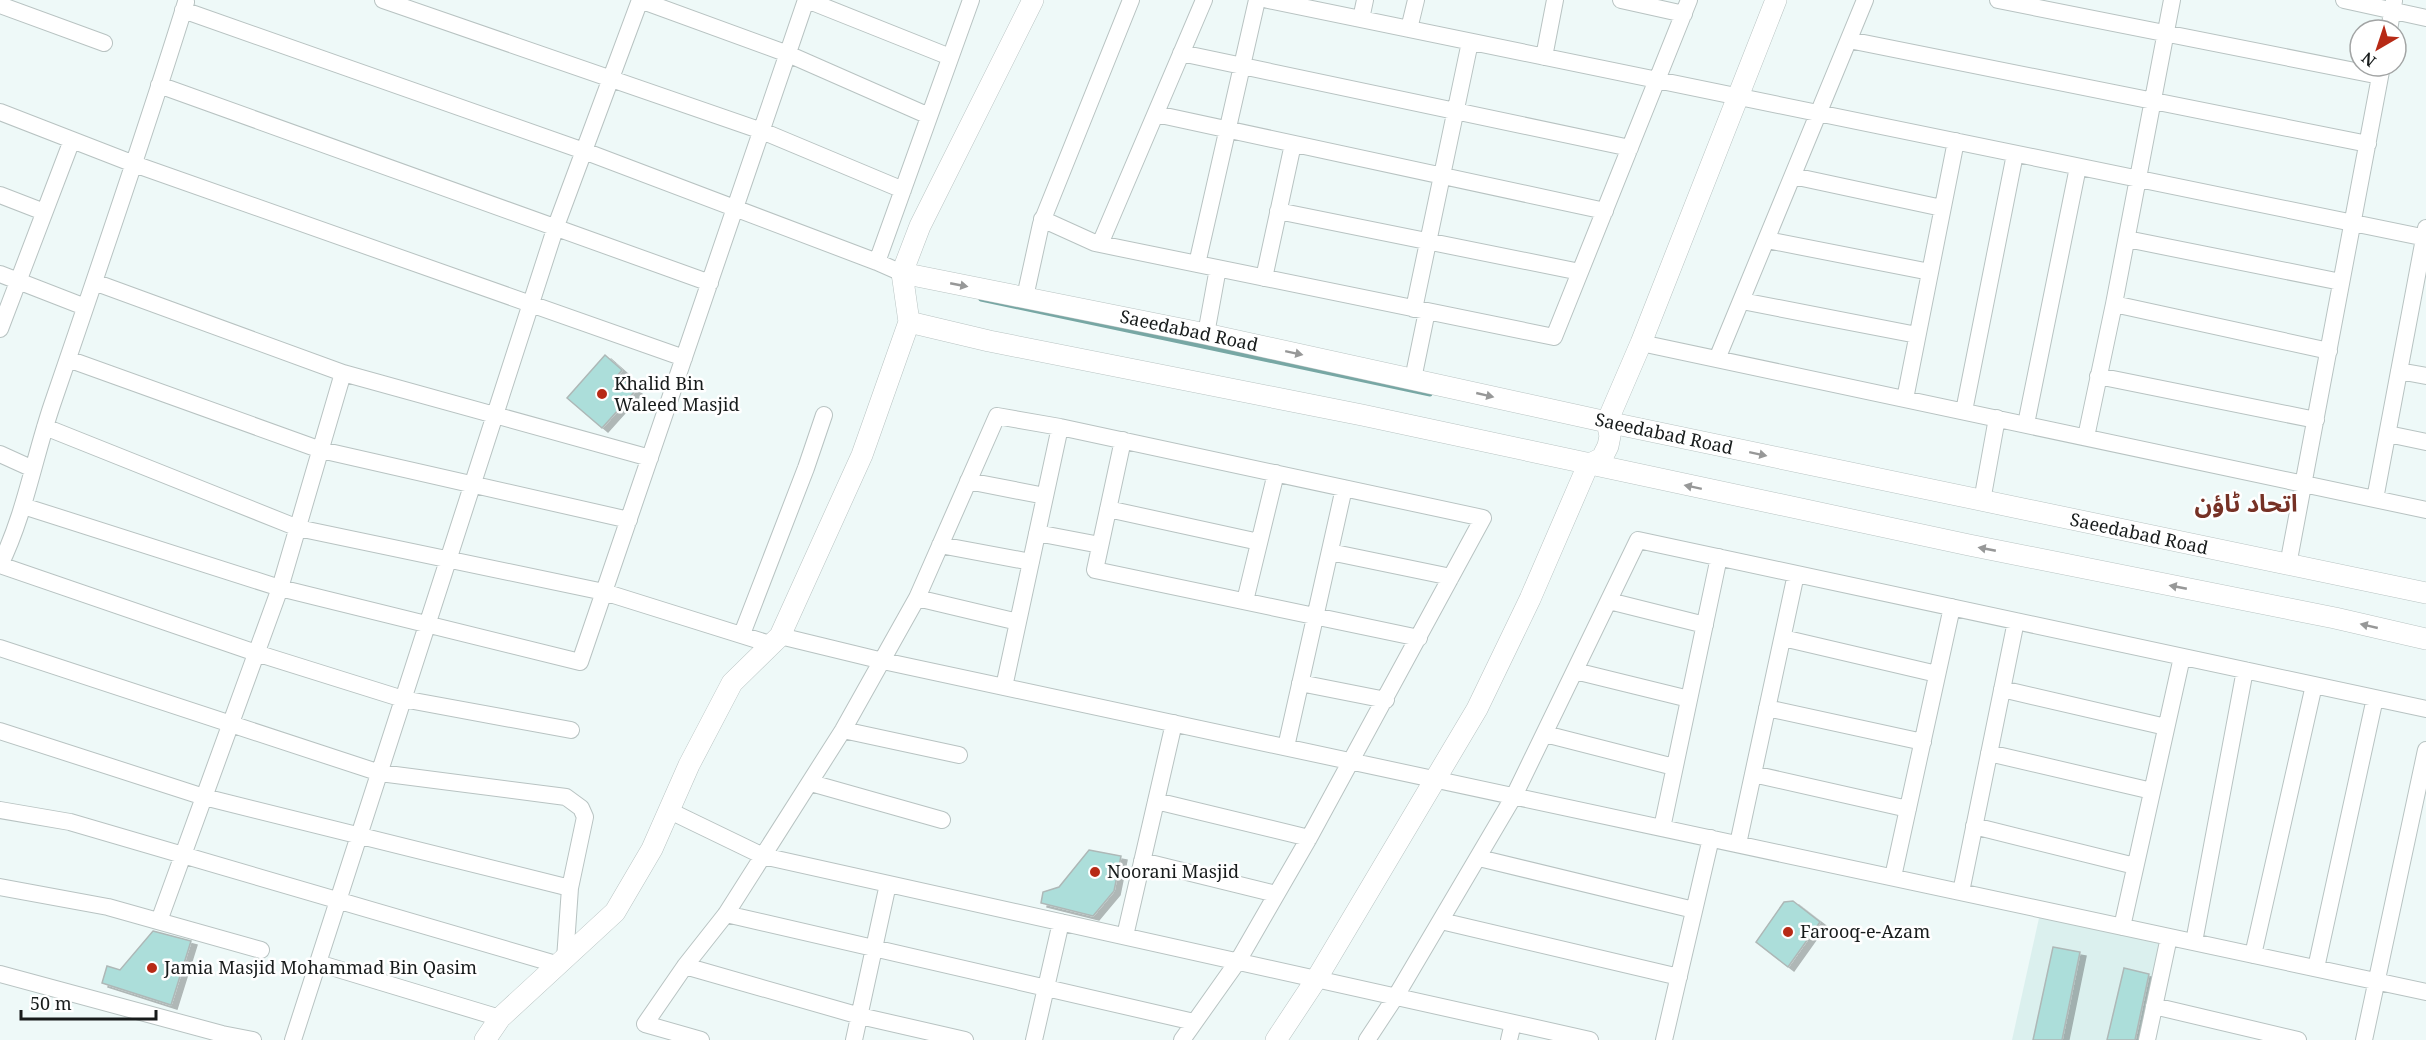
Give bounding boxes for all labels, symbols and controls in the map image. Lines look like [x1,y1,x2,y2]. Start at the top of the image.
north arrow [2348,18,2408,78]
text: N [2356,47,2380,72]
one-way arrow [950,280,969,290]
street label: Saeedabad Road [1118,304,1261,356]
one-way arrow [1285,349,1304,358]
place label: Khalid Bin Waleed Masjid [614,371,740,416]
marker: Khalid Bin Waleed Masjid [595,387,609,401]
one-way arrow [1476,390,1494,400]
street label: Saeedabad Road [1593,407,1736,459]
one-way arrow [1748,450,1767,459]
one-way arrow [1683,482,1702,491]
district label: اتحاد ٹاؤن [2194,486,2298,519]
street label: Saeedabad Road [2068,507,2211,559]
one-way arrow [1977,544,1996,553]
one-way arrow [2168,582,2187,591]
one-way arrow [2360,620,2378,630]
place label: Noorani Masjid [1107,859,1239,883]
marker: Noorani Masjid [1088,865,1102,879]
place label: Farooq-e-Azam [1800,919,1930,943]
marker: Farooq-e-Azam [1781,925,1795,939]
place label: Jamia Masjid Mohammad Bin Qasim [163,955,477,979]
marker: Jamia Masjid Mohammad Bin Qasim [145,961,159,975]
scale bar [21,983,156,1021]
text: 50 m [30,991,72,1015]

